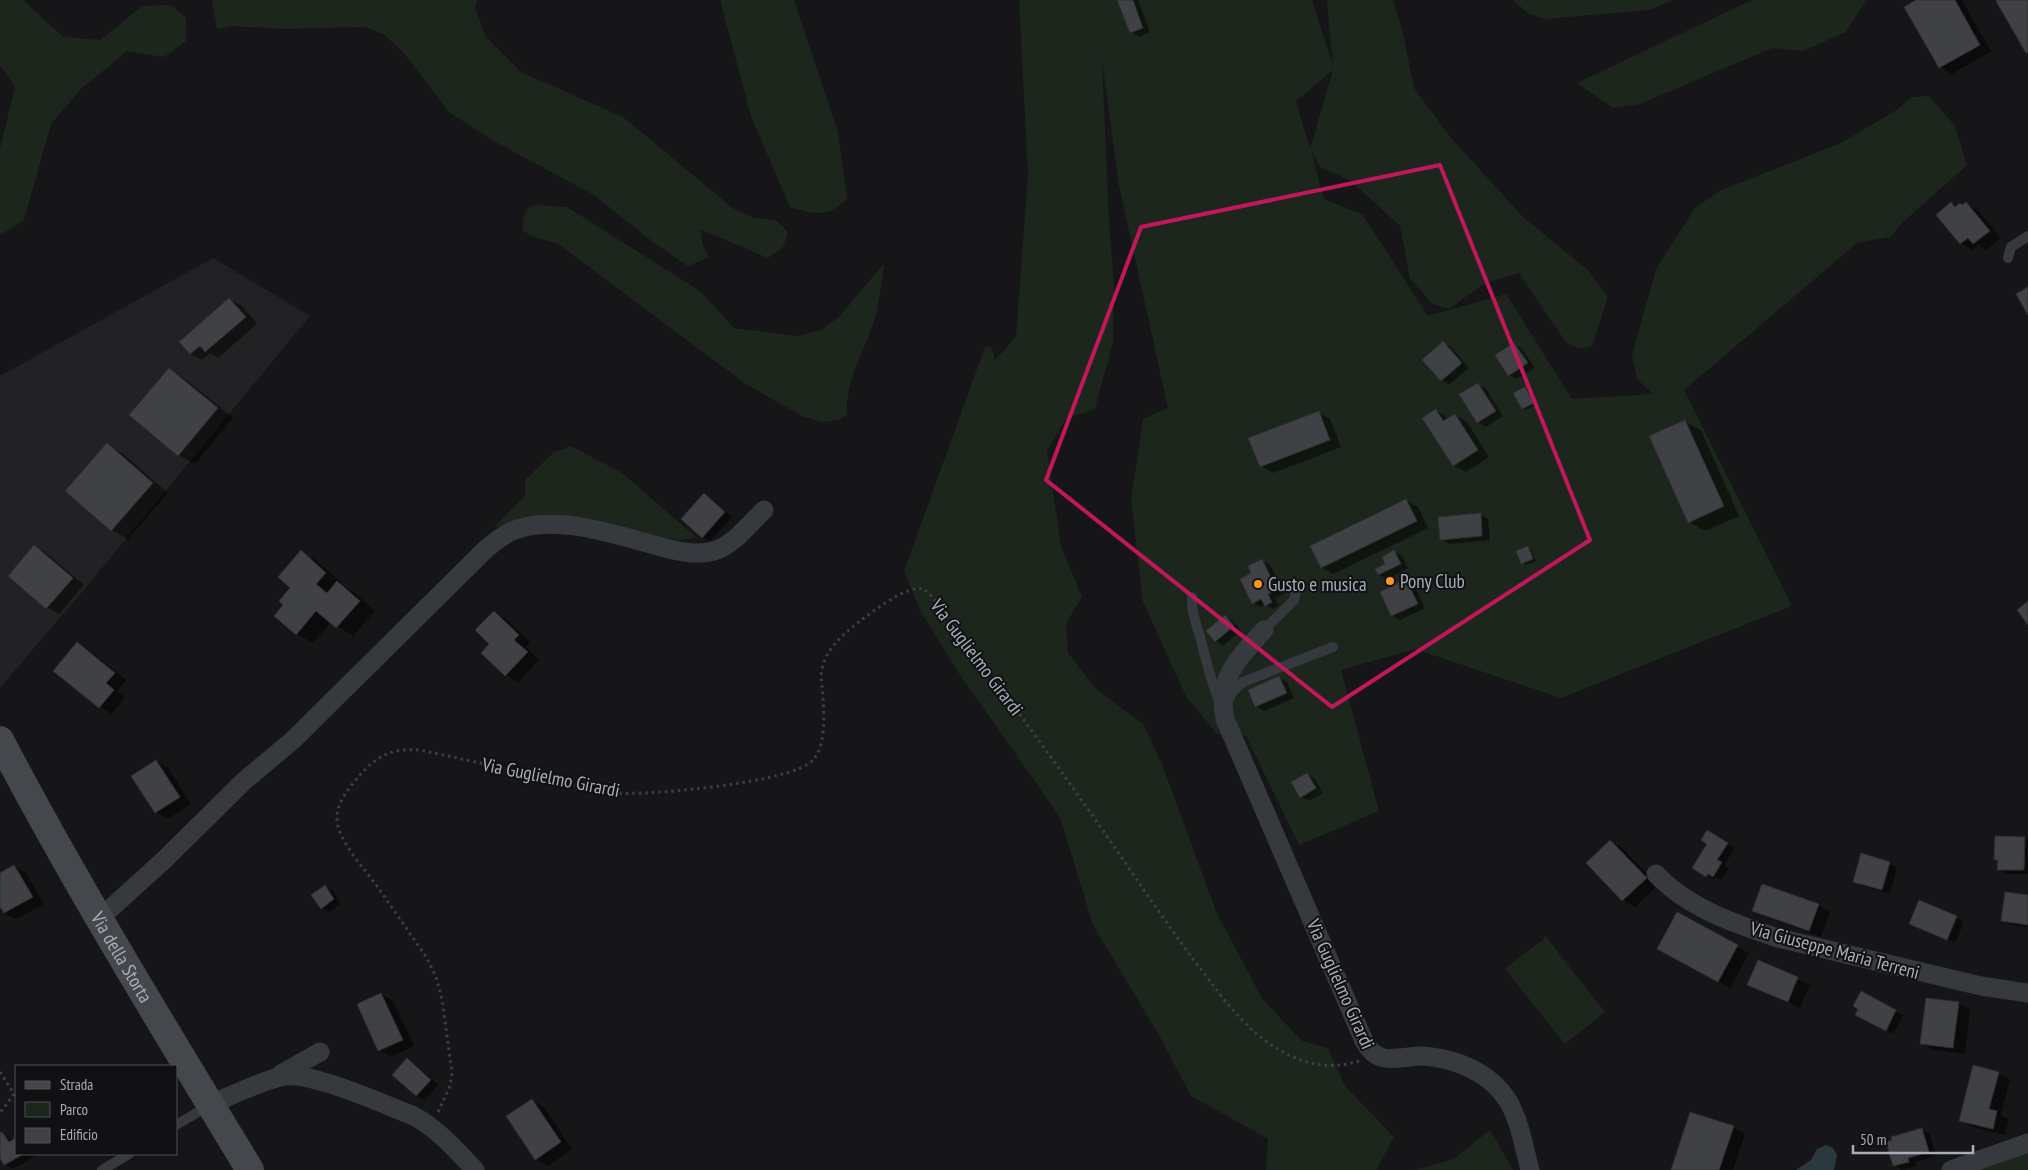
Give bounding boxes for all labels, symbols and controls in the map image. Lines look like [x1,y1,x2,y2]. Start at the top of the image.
place label: Pony Club [1400,569,1465,593]
place label: Gusto e musica [1268,572,1367,596]
marker: Pony Club [1384,575,1396,587]
marker: Gusto e musica [1252,578,1264,590]
street label: Via Guglielmo Girardi [925,593,1029,720]
street label: Via Guglielmo Girardi [479,752,622,802]
street label: Via della Storta [85,907,158,1007]
street label: Via Guglielmo Girardi [1301,914,1380,1053]
street label: Via Giuseppe Maria Terreni [1747,916,1922,984]
legend [15,1065,178,1155]
text: Strada [60,1075,93,1094]
text: Parco [60,1100,88,1119]
scale bar [1853,1122,1973,1154]
text: Edificio [60,1125,98,1144]
text: 50 m [1860,1130,1886,1149]

